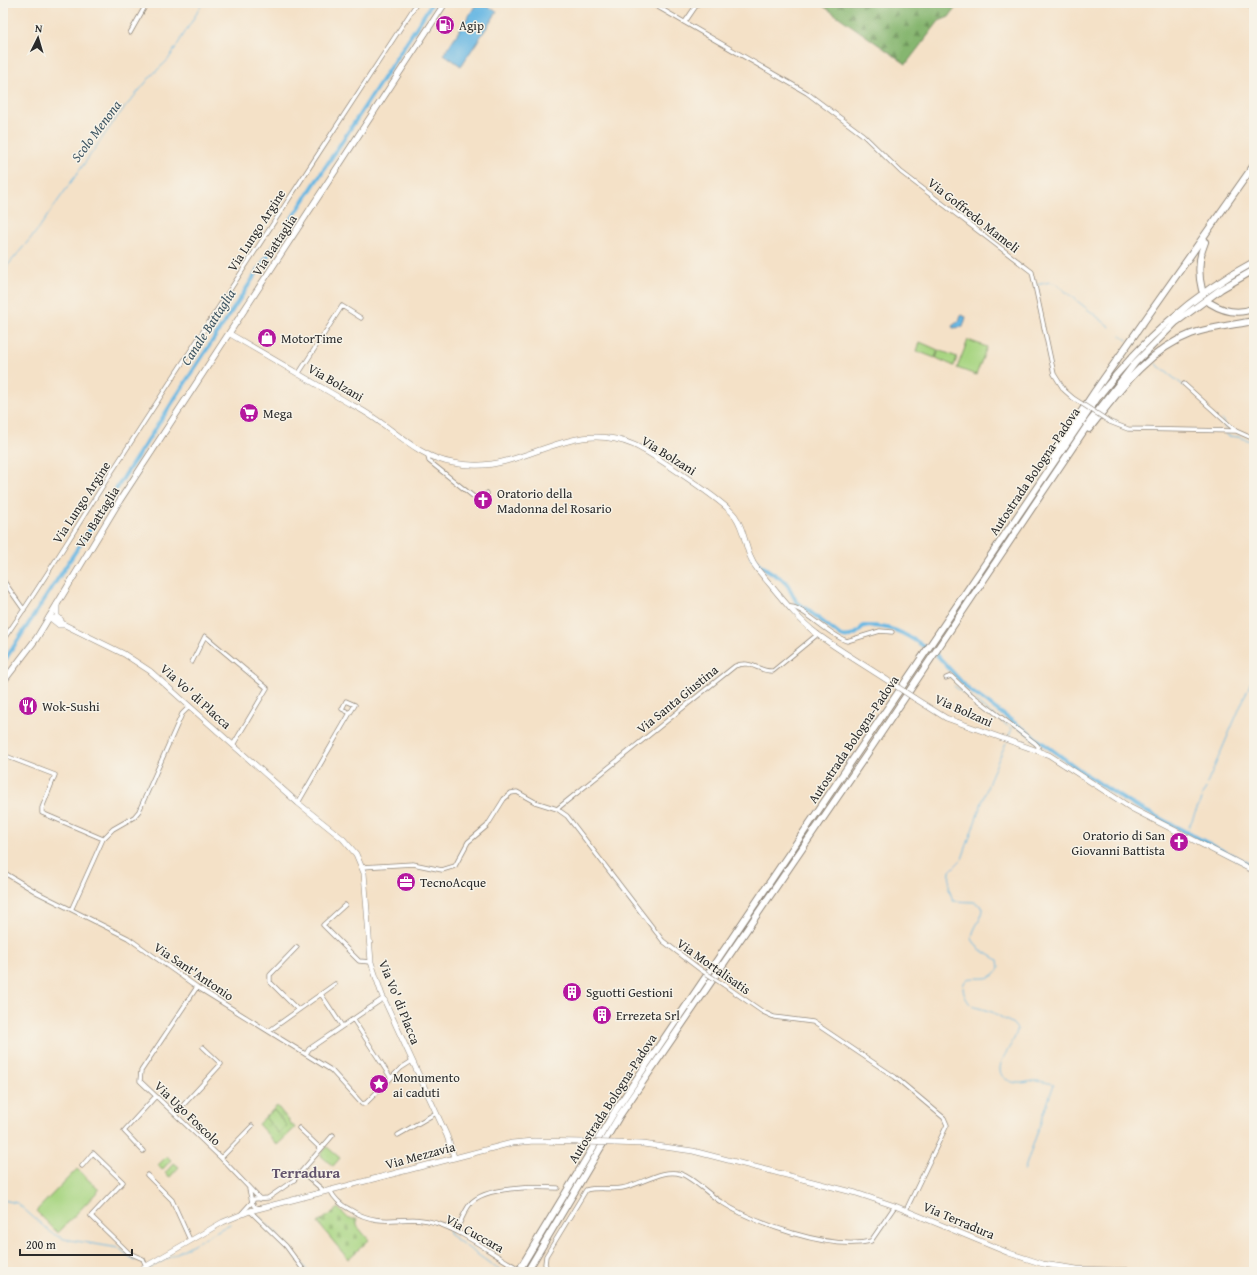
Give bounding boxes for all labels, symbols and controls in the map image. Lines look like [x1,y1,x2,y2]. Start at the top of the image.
fuel station icon: Agip [434,14,456,36]
place label: Agip [459,16,484,35]
north arrow [18,18,58,58]
text: N [35,20,44,36]
water label: Scolo Menona [66,95,126,166]
street label: Via Goffredo Mameli [924,173,1024,258]
street label: Via Lungo Argine [223,185,290,275]
street label: Via Battaglia [247,210,302,280]
water label: Canale Battaglia [176,284,241,369]
shop icon: MotorTime [256,327,278,349]
place label: MotorTime [281,329,343,348]
street label: Via Bolzani [304,359,367,406]
supermarket icon: Mega [238,402,260,424]
street label: Autostrada Bologna-Padova [984,403,1085,539]
place label: Mega [263,404,293,423]
street label: Via Bolzani [638,431,700,480]
street label: Via Lungo Argine [48,457,115,547]
street label: Via Battaglia [71,482,124,552]
place label: Oratorio della Madonna del Rosario [497,484,612,518]
church icon: Oratorio della Madonna del Rosario [472,489,494,511]
street label: Via Vo' di Placca [156,659,236,734]
street label: Via Santa Giustina [633,660,723,738]
street label: Autostrada Bologna-Padova [803,671,904,807]
street label: Via Bolzani [932,689,996,732]
restaurant icon: Wok-Sushi [17,695,39,717]
place label: Wok-Sushi [42,697,100,716]
place label: Oratorio di San Giovanni Battista [1072,826,1166,860]
church icon: Oratorio di San Giovanni Battista [1168,831,1190,853]
office icon: TecnoAcque [395,871,417,893]
place label: TecnoAcque [420,873,486,892]
street label: Via Mortalisatis [673,934,755,999]
street label: Via Sant'Antonio [150,938,238,1005]
street label: Via Vo' di Placca [374,957,425,1048]
building icon: Sguotti Gestioni [561,981,583,1003]
place label: Sguotti Gestioni [586,983,673,1002]
building icon: Errezeta Srl [591,1004,613,1026]
place label: Errezeta Srl [616,1006,680,1025]
street label: Autostrada Bologna-Padova [563,1029,662,1167]
place label: Monumento ai caduti [393,1068,460,1102]
place icon: Monumento ai caduti [368,1073,390,1095]
street label: Via Ugo Foscolo [150,1077,225,1150]
street label: Via Mezzavia [383,1137,458,1174]
district label: Terradura [272,1162,341,1183]
street label: Via Terradura [920,1197,998,1244]
street label: Via Cuccara [442,1210,508,1258]
scale bar [20,1231,132,1257]
text: 200 m [26,1236,56,1253]

